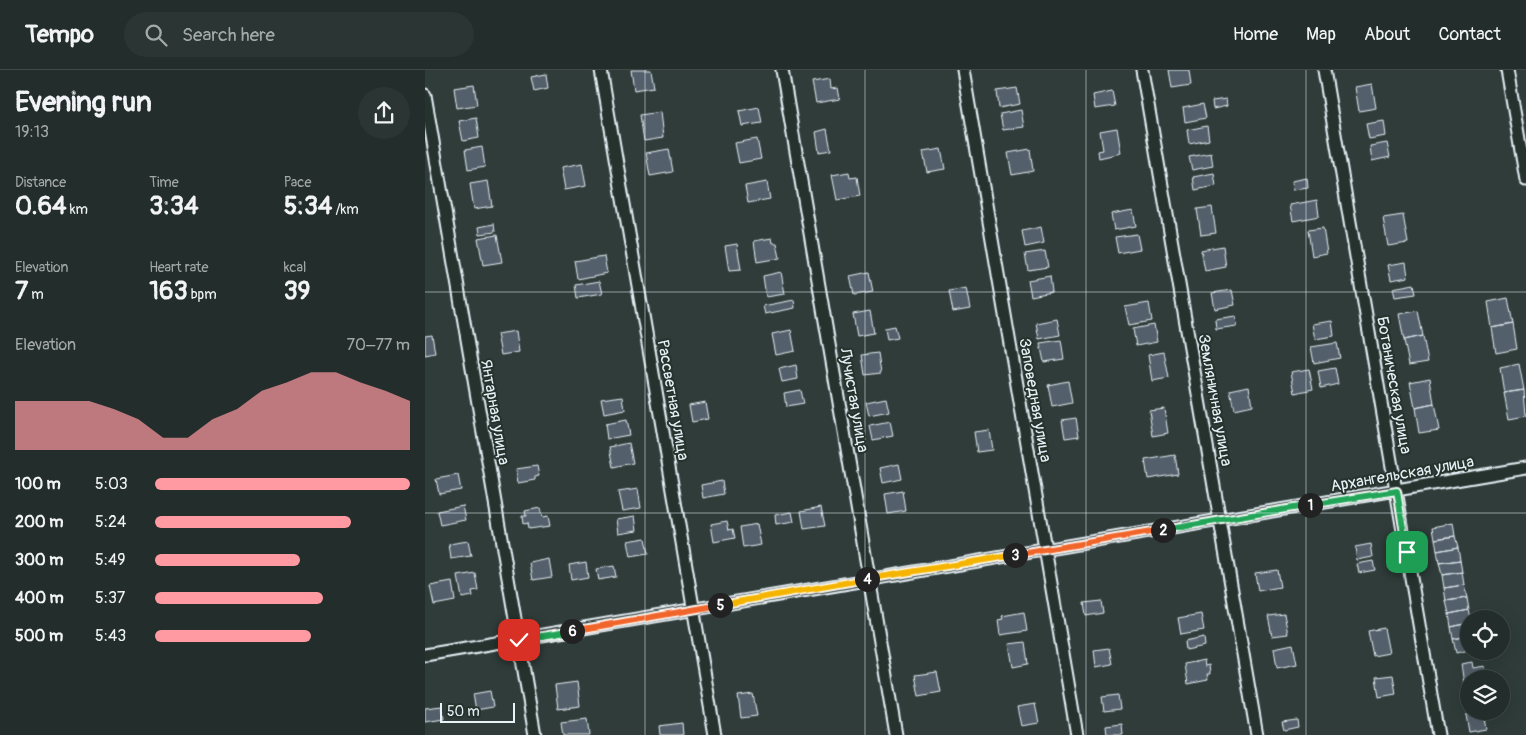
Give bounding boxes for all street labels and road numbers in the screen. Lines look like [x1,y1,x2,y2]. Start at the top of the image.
street label: Ботаническая улица [1372,315,1416,456]
street label: Земляничная улица [1194,333,1236,468]
street label: Заповедная улица [1014,337,1056,464]
street label: Рассветная улица [653,339,693,462]
street label: Лучистая улица [835,345,873,454]
street label: Янтарная улица [476,358,514,466]
street label: Архангельская улица [1329,452,1475,496]

